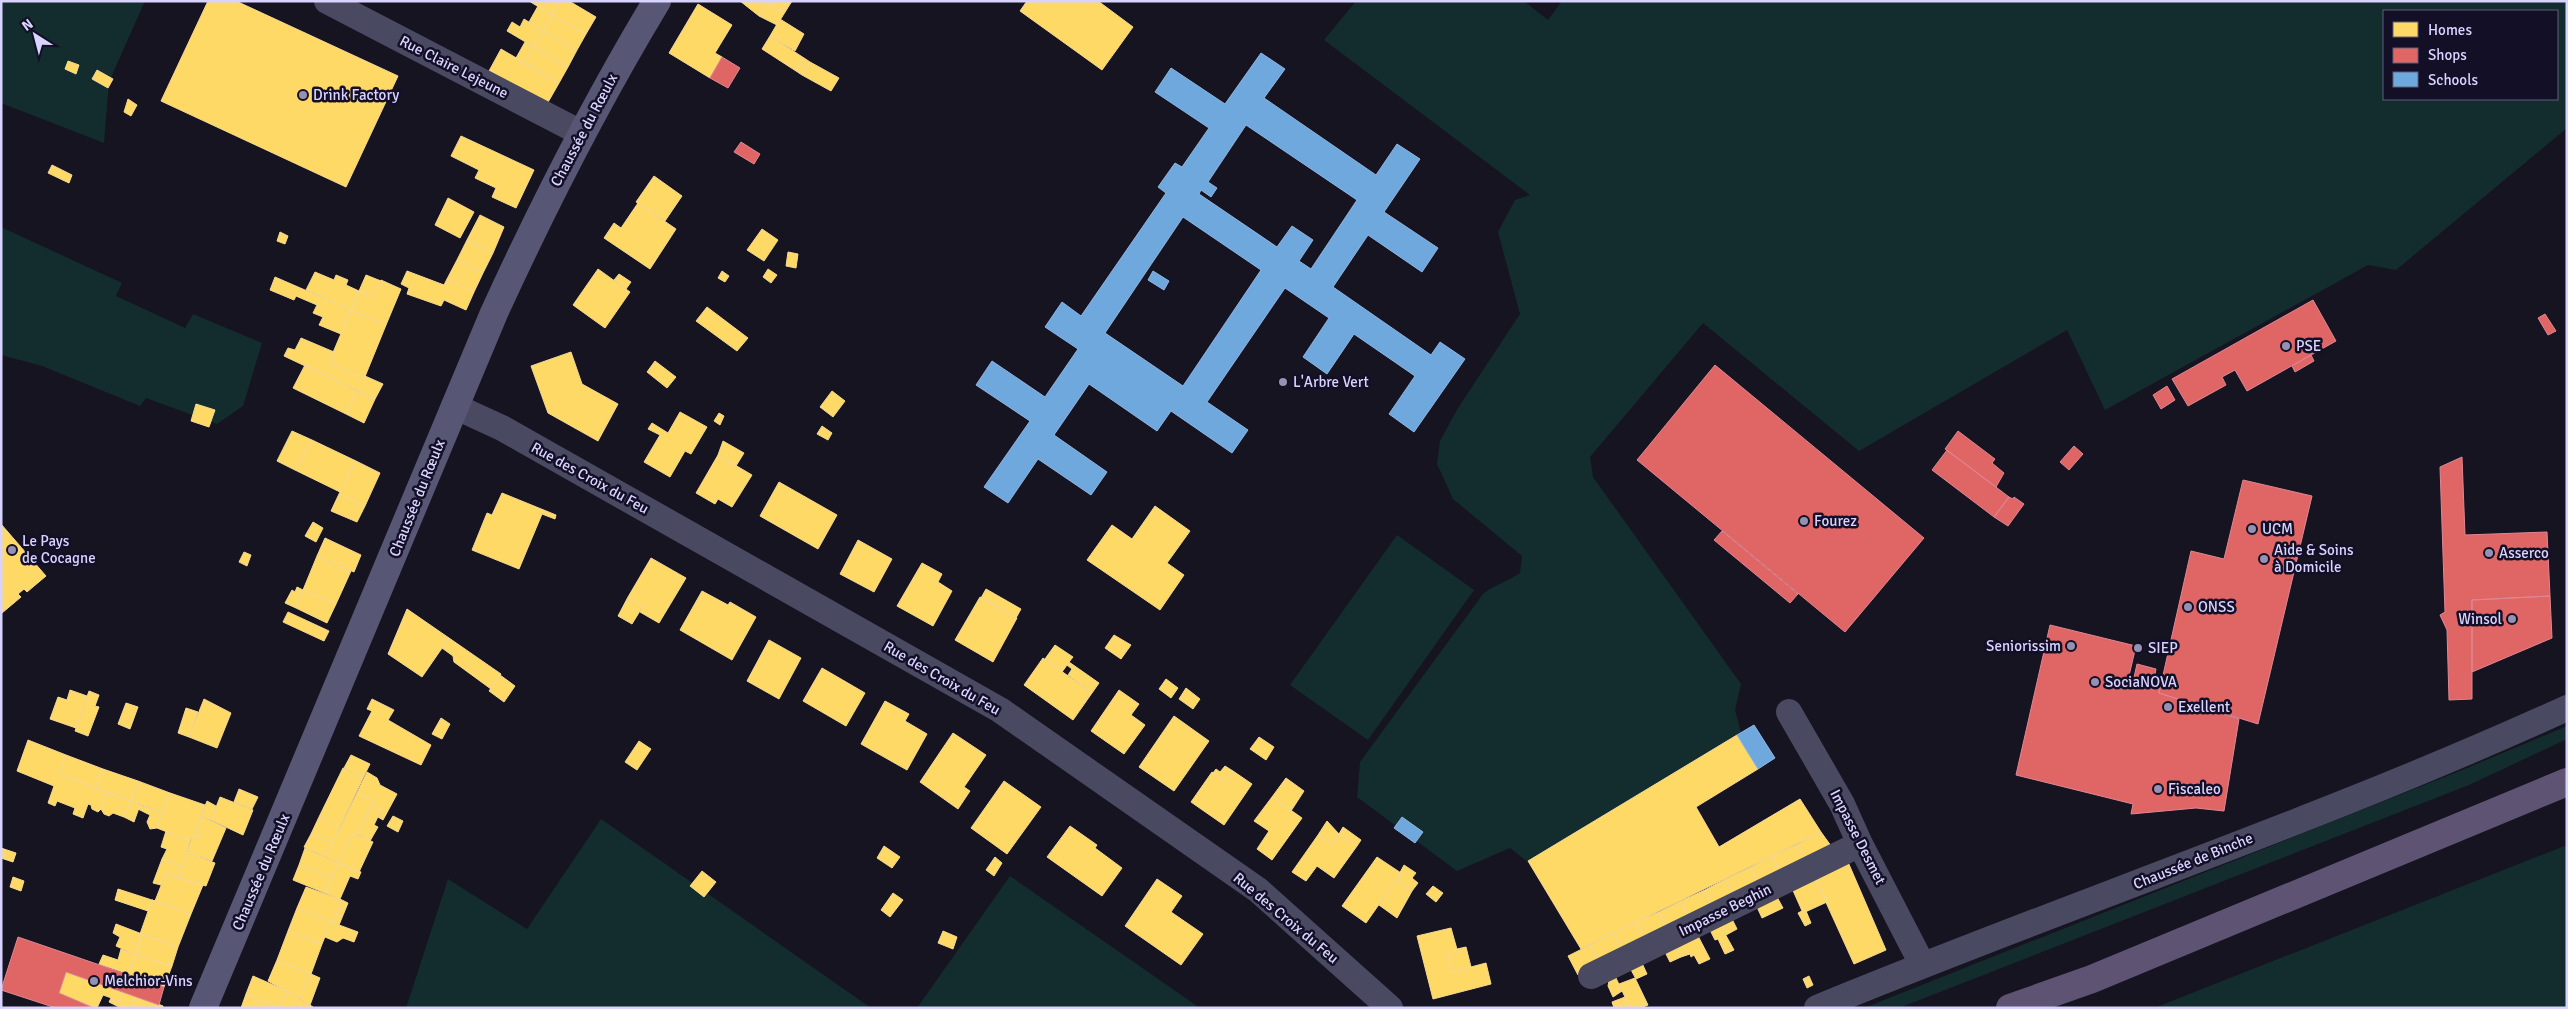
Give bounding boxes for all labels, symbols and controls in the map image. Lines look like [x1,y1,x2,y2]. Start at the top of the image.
north arrow [10,10,60,60]
legend [2383,10,2558,100]
text: N [19,15,37,35]
text: Homes [2428,21,2472,39]
street label: Rue Claire Lejeune [397,32,511,102]
text: Shops [2428,46,2467,64]
street label: Chaussée du Rœulx [547,71,621,189]
text: Schools [2428,71,2479,89]
place label: Drink Factory [313,86,399,104]
marker: Drink Factory [297,89,309,101]
place label: PSE [2296,337,2321,355]
marker: PSE [2280,340,2292,352]
place label: L'Arbre Vert [1293,373,1369,391]
marker: L'Arbre Vert [1277,376,1289,388]
street label: Chaussée du Rœulx [385,437,449,559]
street label: Rue des Croix du Feu [528,438,652,518]
place label: Fourez [1814,512,1857,530]
marker: Fourez [1798,515,1810,527]
place label: UCM [2262,520,2293,538]
marker: UCM [2246,523,2258,535]
place label: Le Pays de Cocagne [22,532,96,567]
place label: Aide & Soins à Domicile [2274,541,2354,576]
marker: Le Pays de Cocagne [6,544,18,556]
place label: Asserco [2499,544,2549,562]
marker: Asserco [2483,547,2495,559]
marker: Aide & Soins à Domicile [2258,553,2270,565]
place label: ONSS [2198,598,2235,616]
marker: ONSS [2182,601,2194,613]
place label: Winsol [2458,610,2502,628]
marker: Winsol [2506,613,2518,625]
street label: Rue des Croix du Feu [880,637,1004,719]
place label: Seniorissim [1986,637,2061,655]
place label: SIEP [2148,639,2178,657]
marker: Seniorissim [2065,640,2077,652]
marker: SIEP [2132,642,2144,654]
place label: SociaNOVA [2105,673,2177,691]
marker: SociaNOVA [2089,676,2101,688]
place label: Exellent [2178,698,2230,716]
marker: Exellent [2162,701,2174,713]
place label: Fiscaleo [2168,780,2221,798]
marker: Fiscaleo [2152,783,2164,795]
street label: Impasse Desmet [1826,786,1890,888]
street label: Chaussée du Rœulx [228,811,294,933]
street label: Chaussée de Binche [2131,829,2255,893]
street label: Rue des Croix du Feu [1230,869,1342,967]
street label: Impasse Beghin [1676,880,1774,940]
place label: Melchior-Vins [104,972,193,990]
marker: Melchior-Vins [88,975,100,987]

